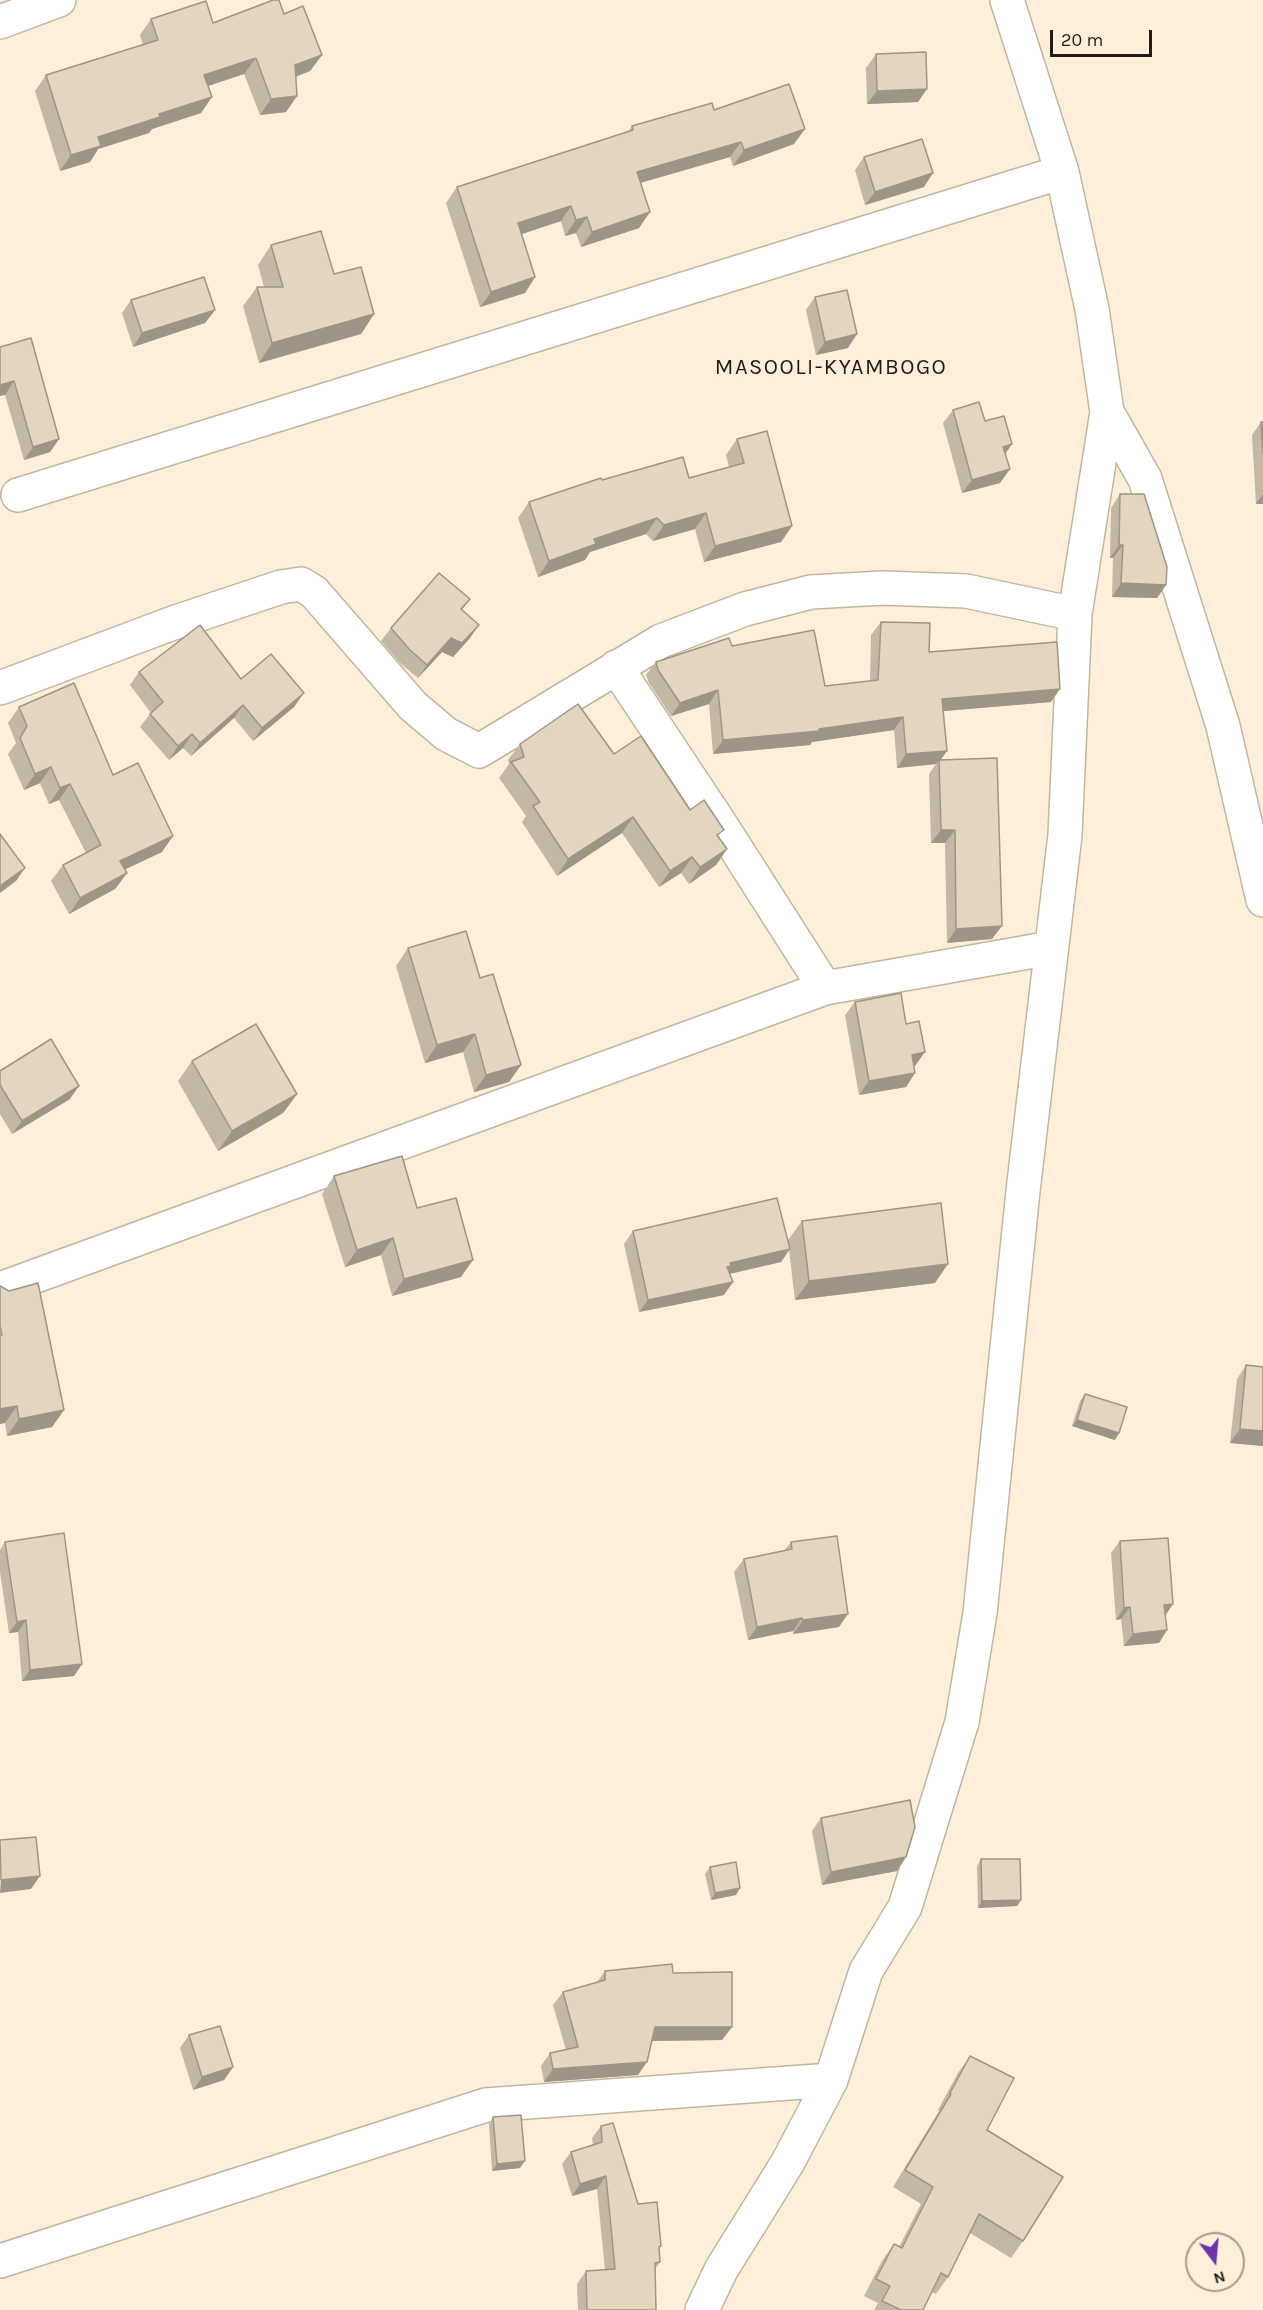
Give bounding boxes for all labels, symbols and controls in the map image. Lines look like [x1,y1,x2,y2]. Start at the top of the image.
scale bar [1053,18,1155,56]
text: 20 m [1061,29,1103,51]
district label: MASOOLI-KYAMBOGO [715,355,947,381]
north arrow [1185,2232,1245,2292]
text: N [1211,2267,1228,2289]

